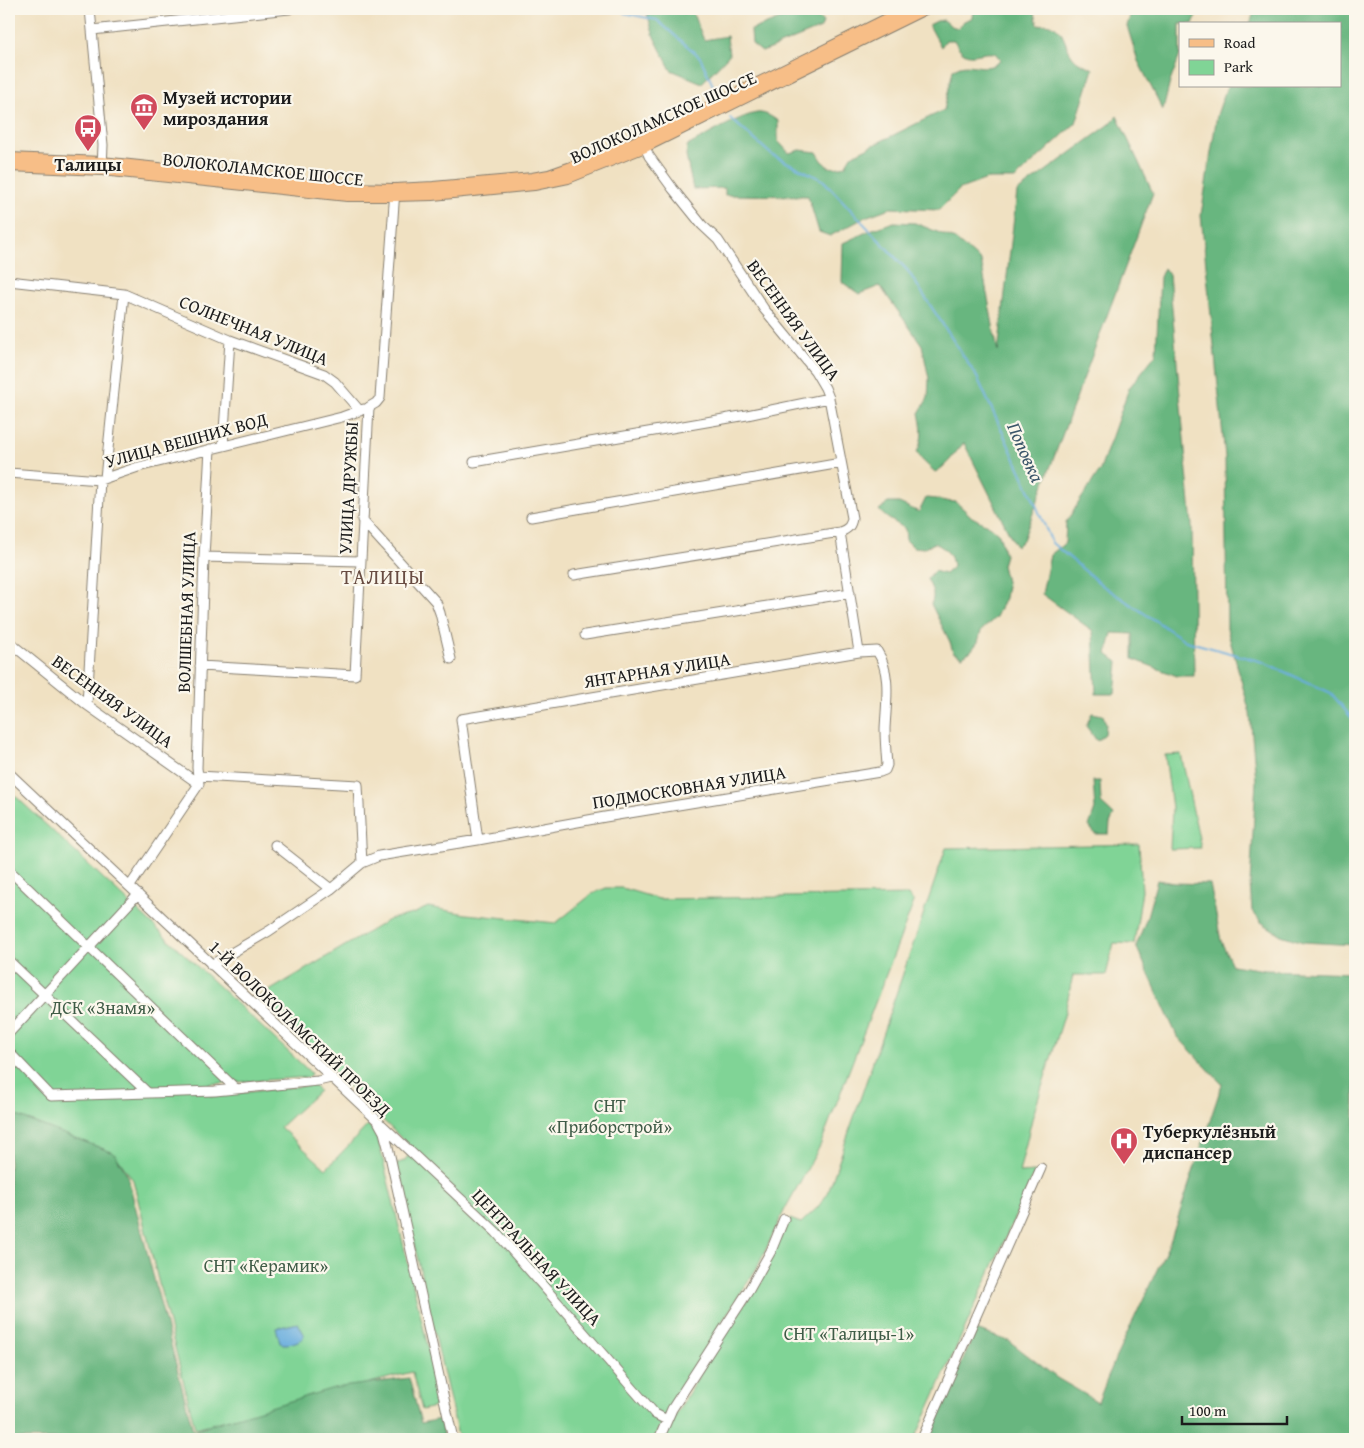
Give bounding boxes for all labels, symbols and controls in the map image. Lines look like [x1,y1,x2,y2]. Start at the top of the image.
legend [1179,22,1342,88]
text: Road [1224,32,1255,53]
text: Park [1224,56,1253,77]
street label: ВОЛОКОЛАМСКОЕ ШОССЕ [565,64,761,170]
place label: Музей истории мироздания [163,84,292,132]
museum icon: Музей истории мироздания [129,92,159,131]
bus stop icon: Талицы [73,113,103,152]
street label: ВОЛОКОЛАМСКОЕ ШОССЕ [161,145,365,193]
place label: Талицы [54,151,122,178]
street label: ВЕСЕННЯЯ УЛИЦА [741,254,847,386]
street label: СОЛНЕЧНАЯ УЛИЦА [175,288,333,372]
street label: УЛИЦА ВЕШНИХ ВОД [102,405,270,475]
water label: Поповка [1000,417,1052,487]
street label: УЛИЦА ДРУЖБЫ [331,421,365,555]
street label: ВОЛШЕБНАЯ УЛИЦА [170,531,202,693]
district label: ТАЛИЦЫ [341,562,425,591]
street label: ЯНТАРНАЯ УЛИЦА [581,645,732,695]
street label: ВЕСЕННЯЯ УЛИЦА [47,648,179,754]
street label: ПОДМОСКОВНАЯ УЛИЦА [590,758,788,816]
street label: 1-Й ВОЛОКОЛАМСКИЙ ПРОЕЗД [203,934,397,1122]
park label: ДСК «Знамя» [50,994,155,1021]
park label: СНТ «Приборстрой» [548,1092,672,1140]
place label: Туберкулёзный диспансер [1143,1118,1276,1166]
hospital icon: Туберкулёзный диспансер [1109,1126,1139,1165]
street label: ЦЕНТРАЛЬНАЯ УЛИЦА [466,1182,608,1332]
park label: СНТ «Керамик» [204,1252,328,1279]
park label: СНТ «Талицы-1» [784,1320,914,1347]
scale bar [1182,1393,1286,1425]
text: 100 m [1189,1400,1227,1421]

